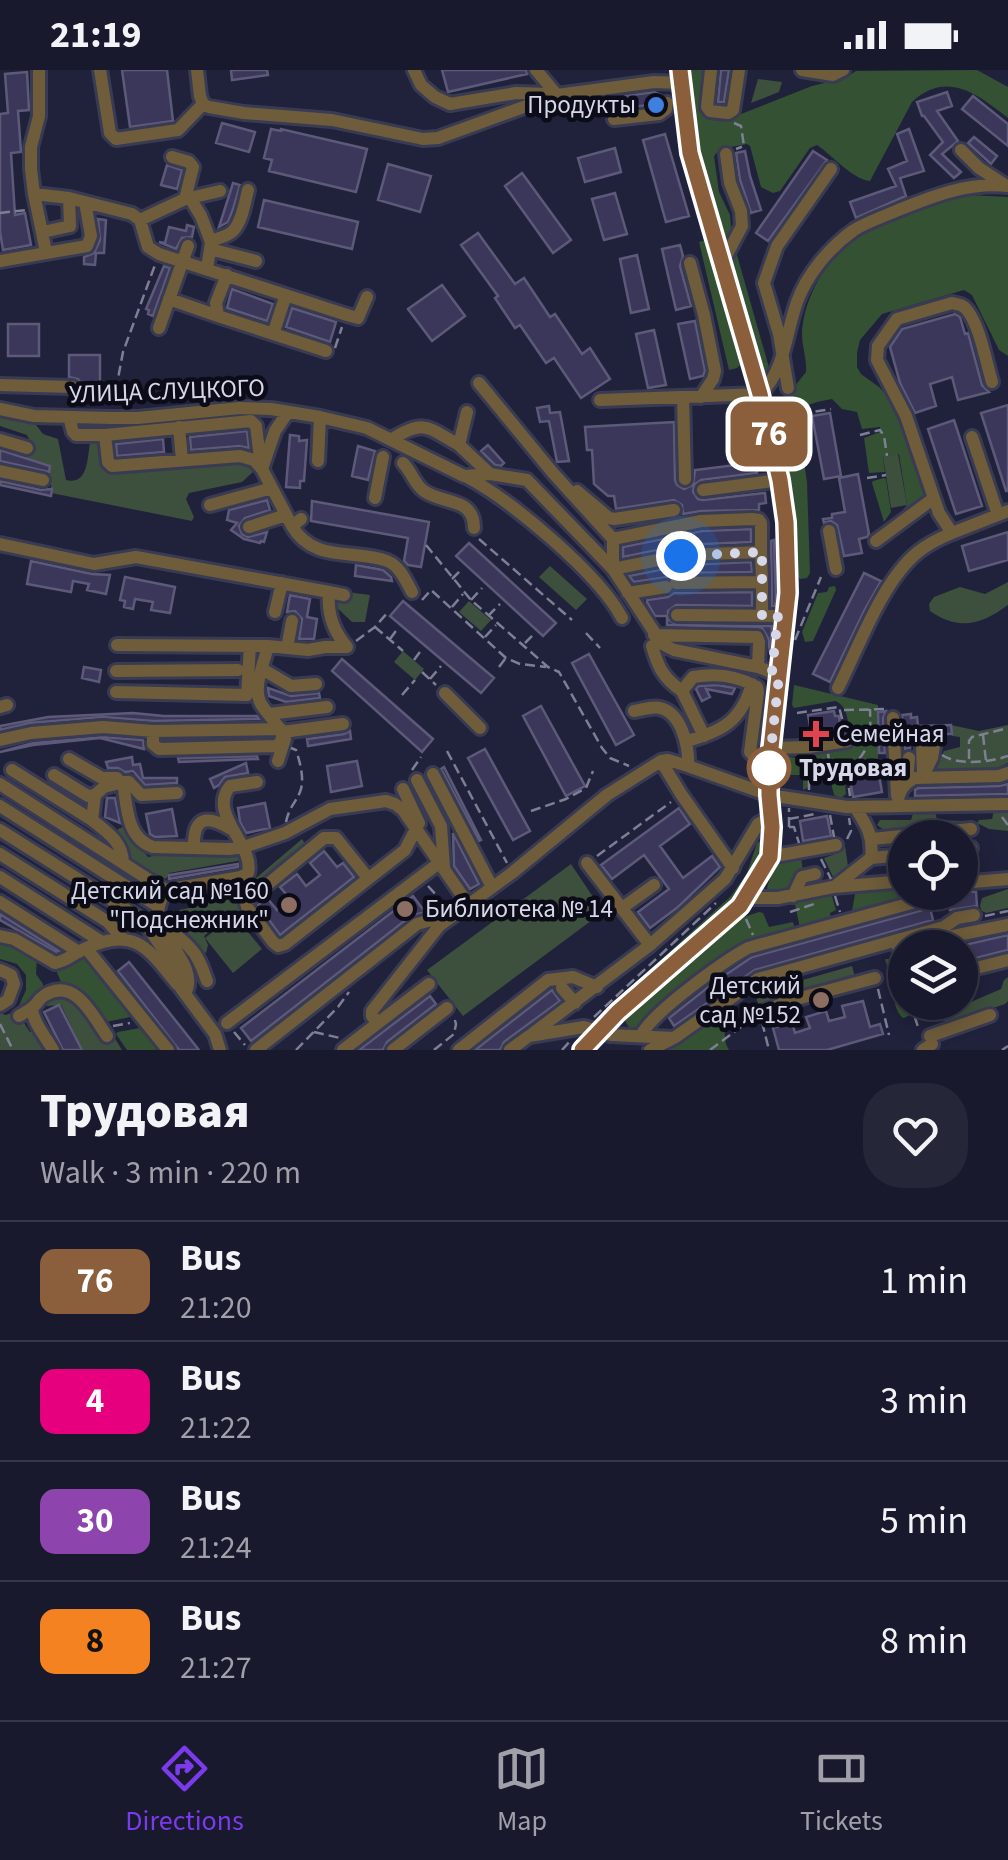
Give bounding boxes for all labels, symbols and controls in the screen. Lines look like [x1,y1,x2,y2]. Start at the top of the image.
text: 21:19 [50,8,142,62]
place label: Продукты [527,87,636,123]
marker: Продукты [645,94,667,116]
street label: УЛИЦА СЛУЦКОГО [69,370,265,412]
line badge: 76 [724,402,814,466]
text: 76 [751,409,787,459]
your location [656,531,706,581]
place label: Семейная [836,716,945,752]
marker: Семейная [805,723,827,745]
marker: Трудовая [748,747,790,789]
place label: Трудовая [799,750,907,786]
map controls [888,820,978,1020]
button: locate [888,820,978,910]
place label: Детский сад №160 "Подснежник" [71,873,269,938]
place label: Библиотека № 14 [425,891,613,927]
marker: Детский сад №160 "Подснежник" [278,894,300,916]
marker: Библиотека № 14 [394,898,416,920]
button: layers [888,930,978,1020]
place label: Детский сад №152 [699,968,801,1033]
marker: Детский сад №152 [810,989,832,1011]
text: Трудовая [40,1078,250,1146]
button: heart [863,1083,968,1188]
text: Walk · 3 min · 220 m [40,1150,301,1196]
text: Bus [180,1231,241,1285]
text: 1 min [880,1254,968,1308]
text: 76 [77,1256,113,1306]
text: 21:20 [180,1285,252,1331]
text: Bus [180,1351,241,1405]
text: 3 min [880,1374,968,1428]
text: 4 [86,1376,104,1426]
text: 21:22 [180,1405,252,1451]
text: Bus [180,1471,241,1525]
text: 5 min [880,1494,968,1548]
text: 30 [77,1496,113,1546]
text: 21:24 [180,1525,252,1571]
text: Bus [180,1591,241,1645]
text: 8 min [880,1614,968,1668]
text: 8 [86,1616,104,1666]
text: 21:27 [180,1645,252,1691]
tab: Directions [125,1741,244,1841]
tab: Map [494,1741,549,1841]
tab: Tickets [800,1741,883,1841]

